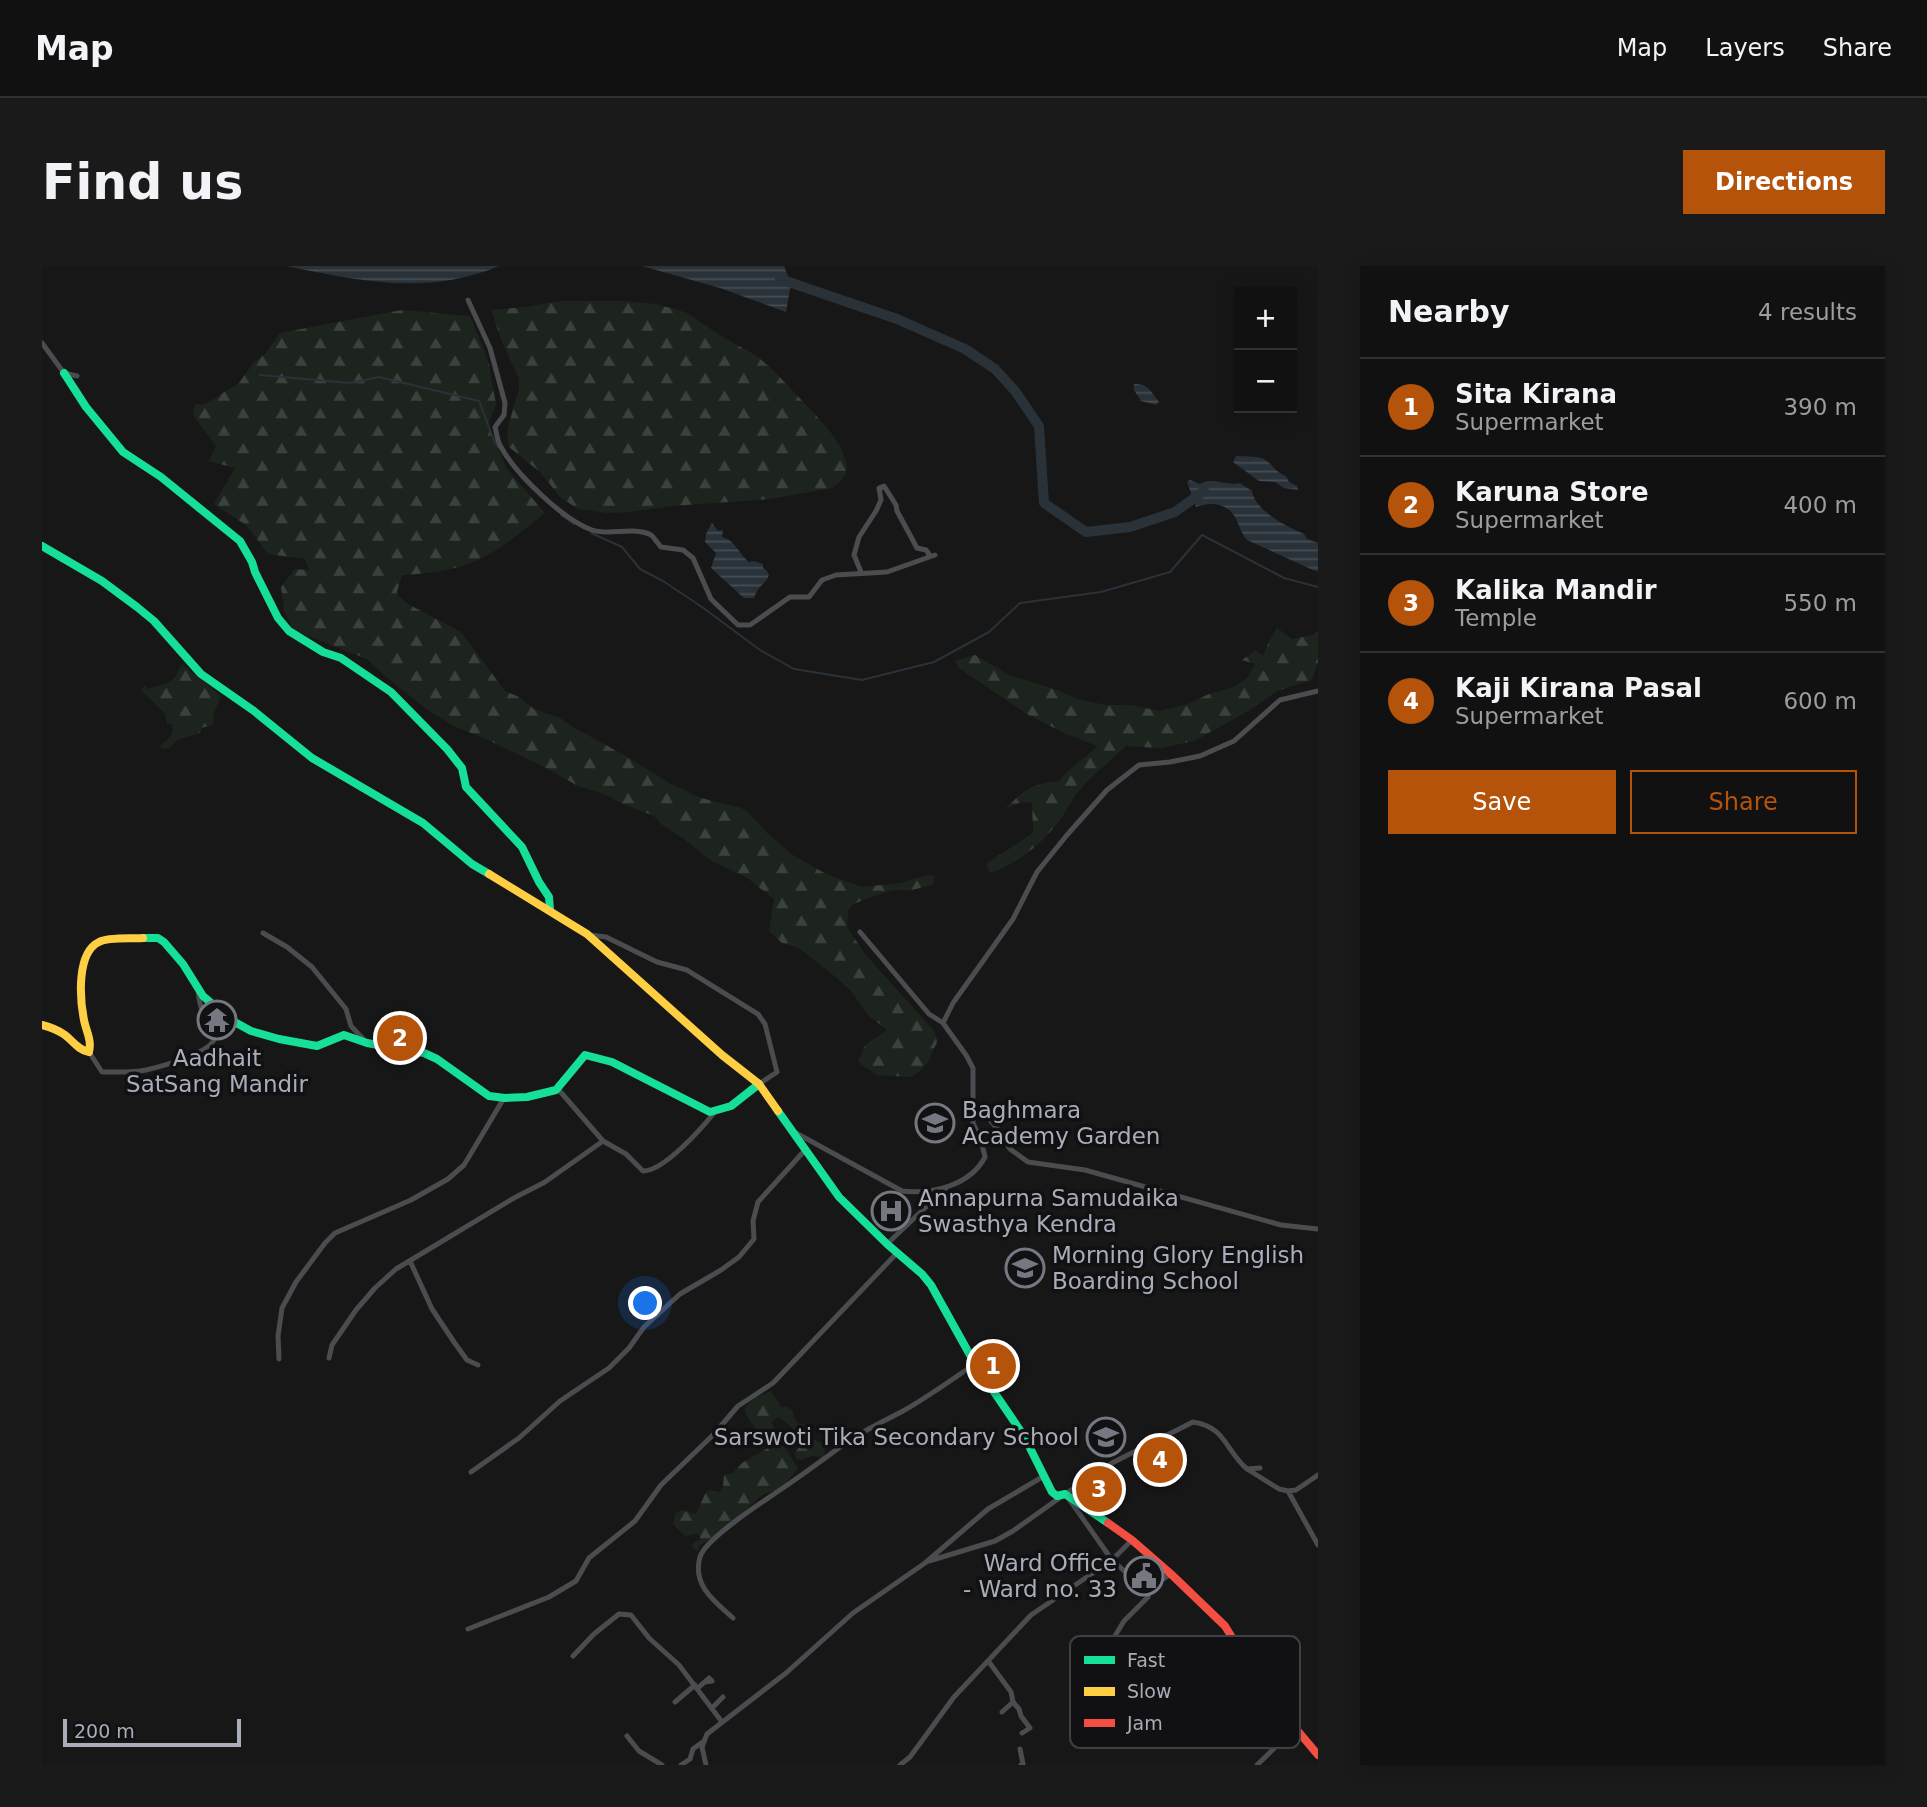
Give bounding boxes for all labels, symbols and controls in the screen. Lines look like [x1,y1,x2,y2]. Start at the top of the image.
text: Map [35,29,114,68]
text: Map [1617,34,1667,62]
text: Layers [1705,34,1785,62]
text: Share [1823,34,1892,62]
button: Directions [1683,150,1885,214]
text: Find us [42,154,243,211]
map controls [1234,287,1297,413]
button: + [1234,287,1297,350]
text: Nearby [1388,294,1510,329]
text: 4 results [1758,299,1857,325]
button: − [1234,350,1297,413]
text: Sita Kirana [1455,379,1617,409]
text: 1 [1403,394,1419,420]
text: 390 m [1783,394,1857,420]
text: Supermarket [1455,409,1604,435]
text: Karuna Store [1455,477,1649,507]
text: 2 [1403,492,1419,518]
text: 400 m [1783,492,1857,518]
text: Supermarket [1455,507,1604,533]
text: Kalika Mandir [1455,575,1657,605]
text: 3 [1403,590,1419,616]
text: 550 m [1783,590,1857,616]
text: Temple [1455,605,1537,631]
text: Kaji Kirana Pasal [1455,673,1702,703]
text: 4 [1403,688,1419,714]
text: 600 m [1783,688,1857,714]
text: Supermarket [1455,703,1604,729]
button: Save [1388,770,1616,834]
button: Share [1630,770,1857,834]
temple icon: Aadhait SatSang Mandir [196,999,238,1041]
pin: 2 [377,1012,423,1064]
place label: Aadhait SatSang Mandir [126,1045,308,1097]
place label: Baghmara Academy Garden [962,1097,1160,1149]
school or university icon: Baghmara Academy Garden [914,1102,956,1144]
place label: Annapurna Samudaika Swasthya Kendra [918,1185,1179,1237]
hospital icon: Annapurna Samudaika Swasthya Kendra [870,1190,912,1232]
place label: Morning Glory English Boarding School [1052,1242,1304,1294]
school or university icon: Morning Glory English Boarding School [1004,1247,1046,1289]
your location [628,1286,662,1320]
pin: 1 [970,1340,1016,1392]
school or university icon: Sarswoti Tika Secondary School [1085,1416,1127,1458]
place label: Sarswoti Tika Secondary School [714,1424,1079,1450]
pin: 4 [1137,1434,1183,1486]
pin: 3 [1076,1463,1122,1515]
place label: Ward Office - Ward no. 33 [963,1550,1117,1602]
public building icon: Ward Office - Ward no. 33 [1123,1555,1165,1597]
legend [1070,1636,1300,1748]
text: Fast [1127,1649,1165,1671]
text: Slow [1127,1680,1172,1702]
text: Jam [1126,1712,1163,1734]
scale bar [63,1716,242,1748]
text: 200 m [74,1720,135,1742]

